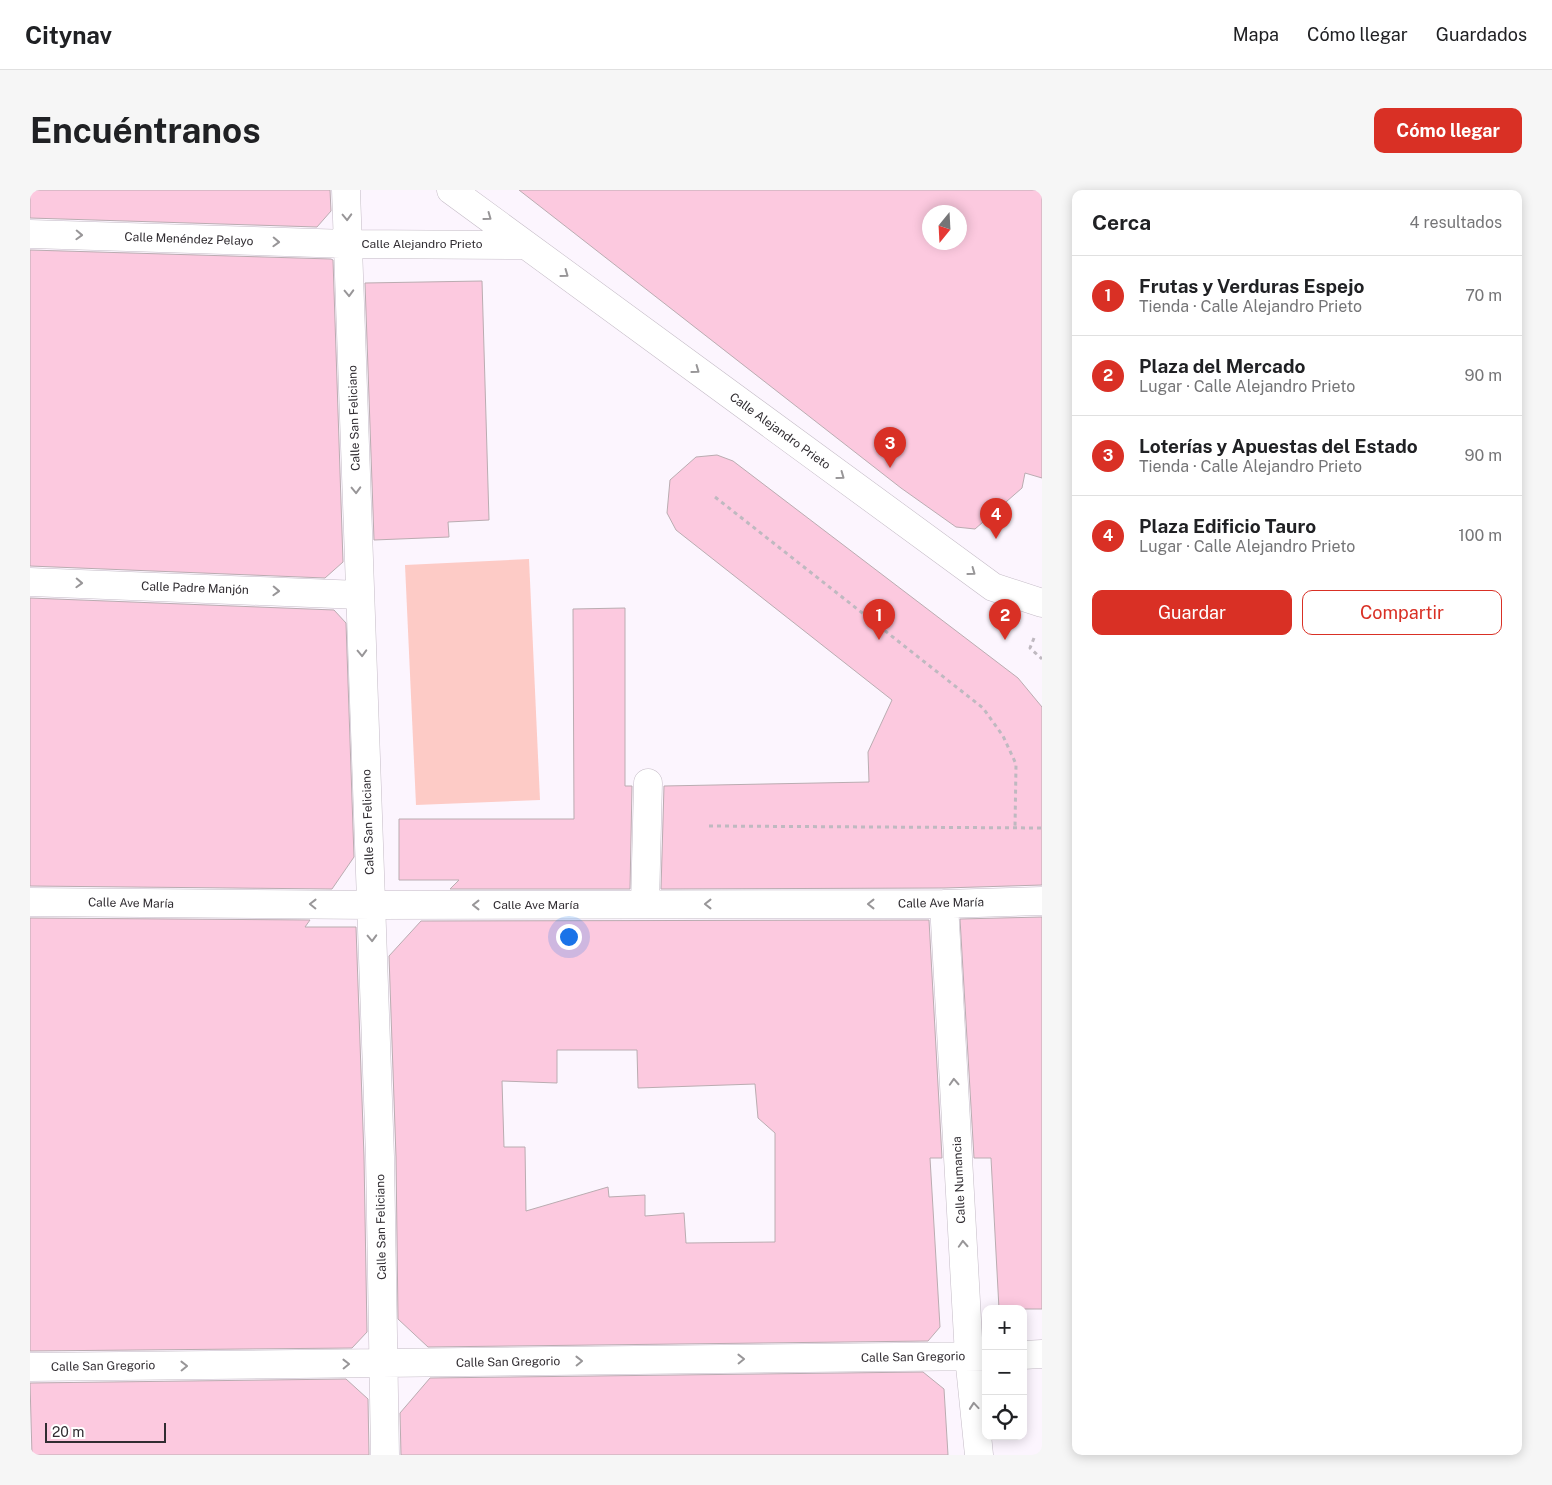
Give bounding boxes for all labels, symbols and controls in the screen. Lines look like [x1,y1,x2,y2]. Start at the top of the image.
text: Citynav [25,21,112,49]
text: Mapa [1233,24,1279,45]
text: Cómo llegar [1307,24,1408,45]
text: Guardados [1436,24,1527,45]
button: Cómo llegar [1374,108,1522,153]
text: Encuéntranos [30,110,261,151]
north arrow [922,205,967,250]
text: Cerca [1092,210,1151,235]
one-way arrow [482,212,491,220]
text: 4 resultados [1410,213,1502,232]
one-way arrow [342,214,352,221]
one-way arrow [75,230,83,241]
street label: Calle Menéndez Pelayo [124,230,254,248]
one-way arrow [272,236,280,247]
street label: Calle Alejandro Prieto [361,237,483,251]
one-way arrow [559,268,568,276]
text: Frutas y Verduras Espejo [1139,275,1364,297]
text: 1 [1105,286,1111,305]
text: 70 m [1465,286,1502,305]
one-way arrow [344,289,355,297]
text: Tienda · Calle Alejandro Prieto [1139,297,1362,316]
text: Plaza del Mercado [1139,355,1305,377]
one-way arrow [690,364,700,373]
street label: Calle San Feliciano [345,365,363,471]
text: 2 [1103,366,1113,385]
text: 90 m [1465,366,1502,385]
text: Lugar · Calle Alejandro Prieto [1139,377,1355,396]
street label: Calle Alejandro Prieto [727,390,833,472]
pin: 3 [874,427,906,468]
text: Loterías y Apuestas del Estado [1139,435,1418,457]
text: 3 [1103,446,1113,465]
text: 90 m [1465,446,1502,465]
text: Tienda · Calle Alejandro Prieto [1139,457,1362,476]
one-way arrow [835,470,845,479]
one-way arrow [351,487,362,495]
pin: 4 [980,498,1012,539]
text: Plaza Edificio Tauro [1139,515,1316,537]
text: 4 [1103,526,1113,545]
text: 100 m [1458,526,1502,545]
text: Lugar · Calle Alejandro Prieto [1139,537,1355,556]
one-way arrow [966,566,976,575]
one-way arrow [75,578,83,589]
street label: Calle Padre Manjón [141,579,249,597]
one-way arrow [272,586,280,597]
button: Guardar [1092,590,1292,635]
button: Compartir [1302,590,1502,635]
pin: 1 [863,599,895,640]
pin: 2 [989,599,1021,640]
one-way arrow [357,649,367,657]
street label: Calle San Feliciano [359,769,377,875]
street label: Calle Ave María [88,895,174,911]
street label: Calle Ave María [898,895,984,911]
street label: Calle Ave María [493,898,579,912]
one-way arrow [309,899,317,910]
one-way arrow [704,899,712,909]
one-way arrow [867,899,874,909]
one-way arrow [472,900,480,910]
your location [556,924,582,950]
one-way arrow [367,934,377,942]
one-way arrow [948,1078,959,1086]
street label: Calle Numancia [950,1136,968,1224]
street label: Calle San Feliciano [373,1174,389,1280]
one-way arrow [958,1240,969,1248]
map controls [982,1305,1027,1440]
button: + [982,1305,1027,1350]
street label: Calle San Gregorio [861,1349,966,1365]
button: − [982,1350,1027,1395]
street label: Calle San Gregorio [456,1354,561,1370]
one-way arrow [738,1354,745,1364]
one-way arrow [575,1356,583,1366]
street label: Calle San Gregorio [51,1358,156,1374]
one-way arrow [342,1359,350,1369]
one-way arrow [180,1361,188,1371]
button: locate [982,1395,1027,1440]
one-way arrow [969,1402,980,1410]
scale bar [45,1420,166,1443]
text: 20 m [52,1424,84,1440]

